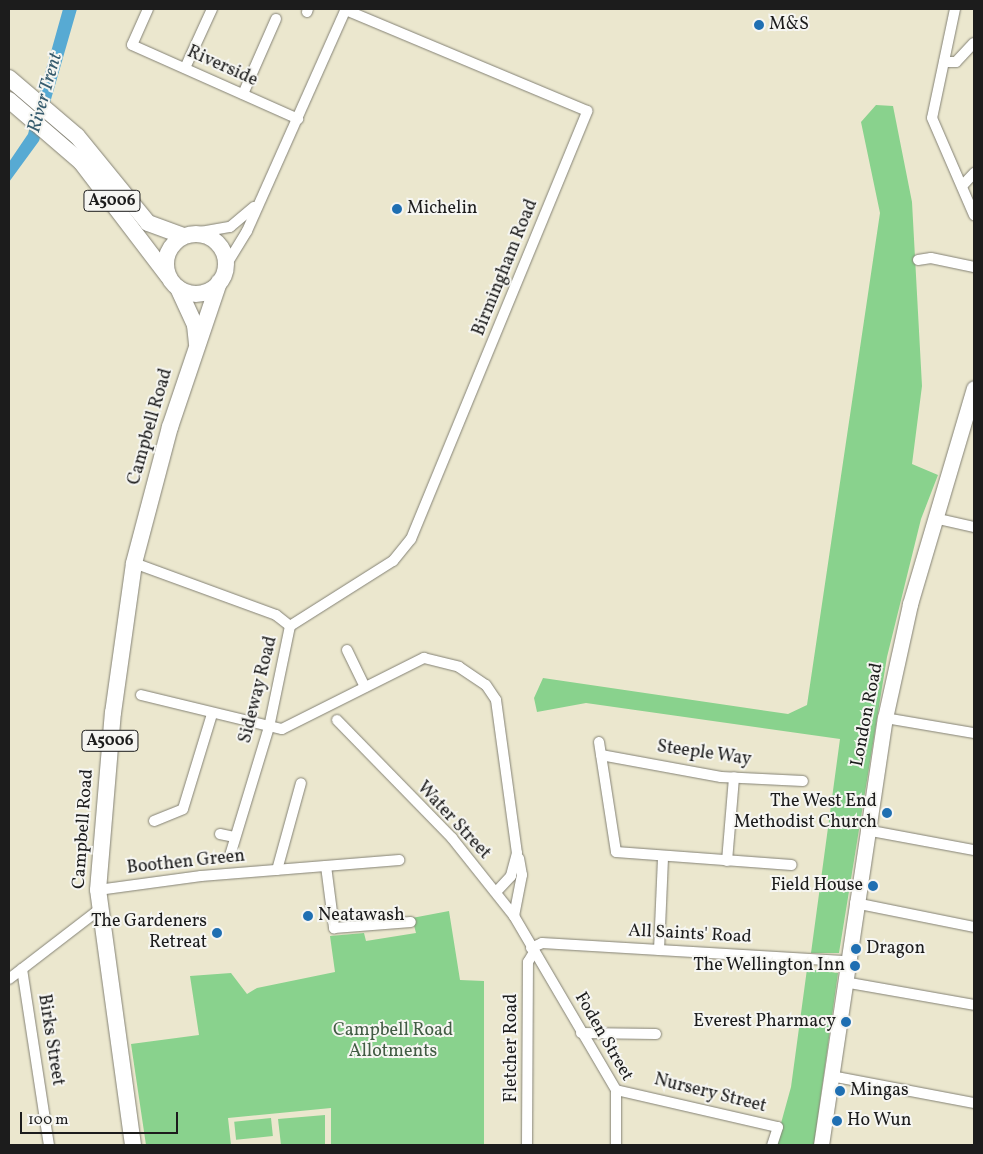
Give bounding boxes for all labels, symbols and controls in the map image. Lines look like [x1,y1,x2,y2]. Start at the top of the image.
place label: M&S [769,14,809,36]
marker: M&S [753,19,765,31]
street label: Riverside [183,42,261,92]
water label: River Trent [24,50,68,136]
road number: A5006 [83,188,141,215]
street label: Birmingham Road [469,197,543,339]
place label: Michelin [407,198,478,220]
marker: Michelin [391,203,403,215]
street label: Campbell Road [124,366,178,488]
street label: Sideway Road [235,634,283,746]
street label: London Road [847,661,889,769]
road number: A5006 [81,728,139,754]
street label: Steeple Way [655,737,753,771]
street label: Campbell Road [69,768,99,890]
street label: Water Street [412,778,494,864]
place label: The West End Methodist Church [734,792,877,834]
marker: The West End Methodist Church [881,807,893,819]
street label: Boothen Green [126,846,246,880]
place label: Field House [771,875,863,897]
marker: Field House [867,880,879,892]
place label: Neatawash [318,905,405,927]
marker: Neatawash [302,910,314,922]
place label: The Gardeners Retreat [91,912,207,954]
street label: All Saints' Road [628,921,752,949]
marker: The Gardeners Retreat [211,927,223,939]
place label: Dragon [866,938,925,960]
marker: Dragon [850,943,862,955]
place label: The Wellington Inn [693,955,845,977]
marker: The Wellington Inn [849,960,861,972]
street label: Foden Street [569,989,637,1085]
street label: Birks Street [32,993,68,1087]
street label: Fletcher Road [501,994,523,1102]
place label: Everest Pharmacy [693,1011,836,1033]
marker: Everest Pharmacy [840,1016,852,1028]
park label: Campbell Road Allotments [333,1021,453,1064]
street label: Nursery Street [651,1070,769,1118]
place label: Mingas [850,1080,909,1102]
marker: Mingas [834,1085,846,1097]
scale bar [22,1102,180,1134]
text: 100 m [28,1110,68,1131]
place label: Ho Wun [847,1110,912,1132]
marker: Ho Wun [831,1115,843,1127]

